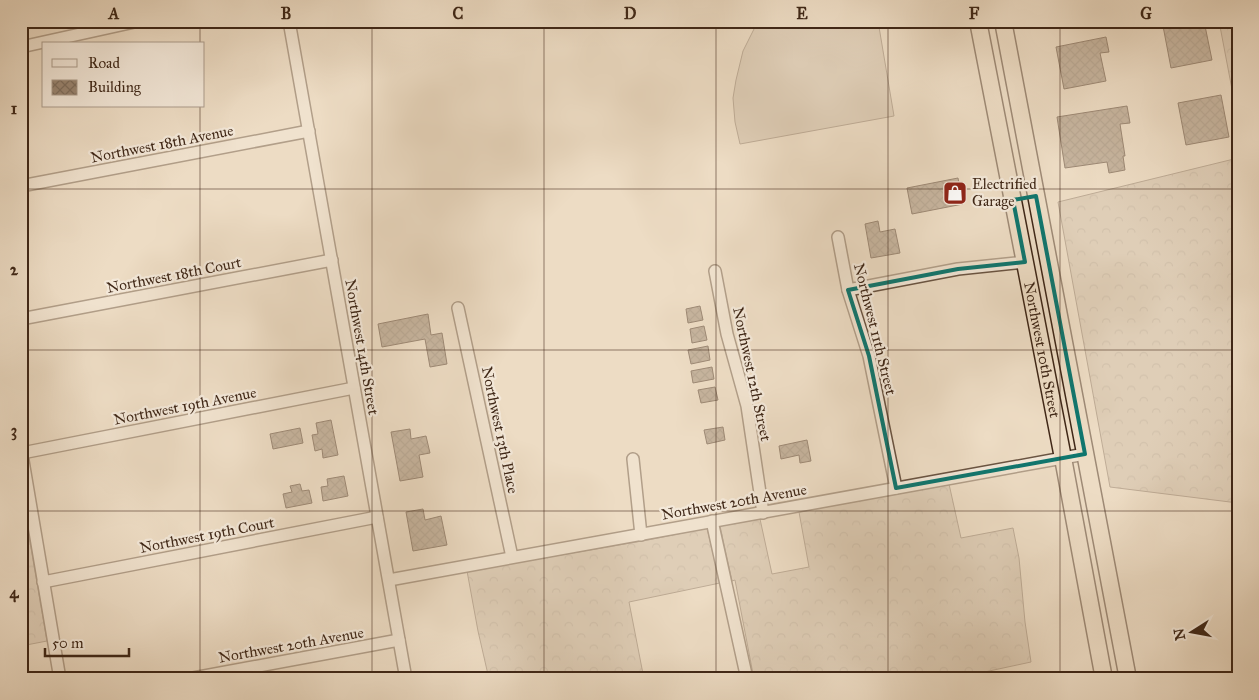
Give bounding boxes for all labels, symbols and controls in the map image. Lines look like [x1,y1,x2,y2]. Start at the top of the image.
text: A [108,4,120,23]
text: B [281,4,291,23]
text: C [453,4,464,23]
text: D [624,4,637,23]
text: E [796,4,808,23]
text: F [969,4,980,23]
text: G [1140,4,1152,23]
legend [42,42,205,108]
text: Road [88,54,120,72]
text: Building [88,78,142,96]
text: 1 [11,99,18,118]
street label: Northwest 18th Avenue [89,121,235,167]
place label: Electrified Garage [972,175,1037,210]
shop icon: Electrified Garage [942,180,968,206]
street label: Northwest 18th Court [105,253,244,297]
text: 2 [10,260,19,279]
street label: Northwest 11th Street [850,261,900,397]
street label: Northwest 14th Street [341,278,383,417]
street label: Northwest 10th Street [1020,280,1064,420]
street label: Northwest 12th Street [729,305,775,443]
street label: Northwest 13th Place [478,365,522,495]
street label: Northwest 19th Avenue [112,383,258,429]
text: 3 [11,421,17,441]
street label: Northwest 20th Avenue [660,480,808,524]
street label: Northwest 19th Court [138,513,276,557]
text: 4 [10,583,20,603]
north arrow [1166,608,1216,658]
street label: Northwest 20th Avenue [217,623,365,667]
scale bar [45,625,129,657]
text: N [1170,627,1189,642]
text: 50 m [52,634,84,652]

